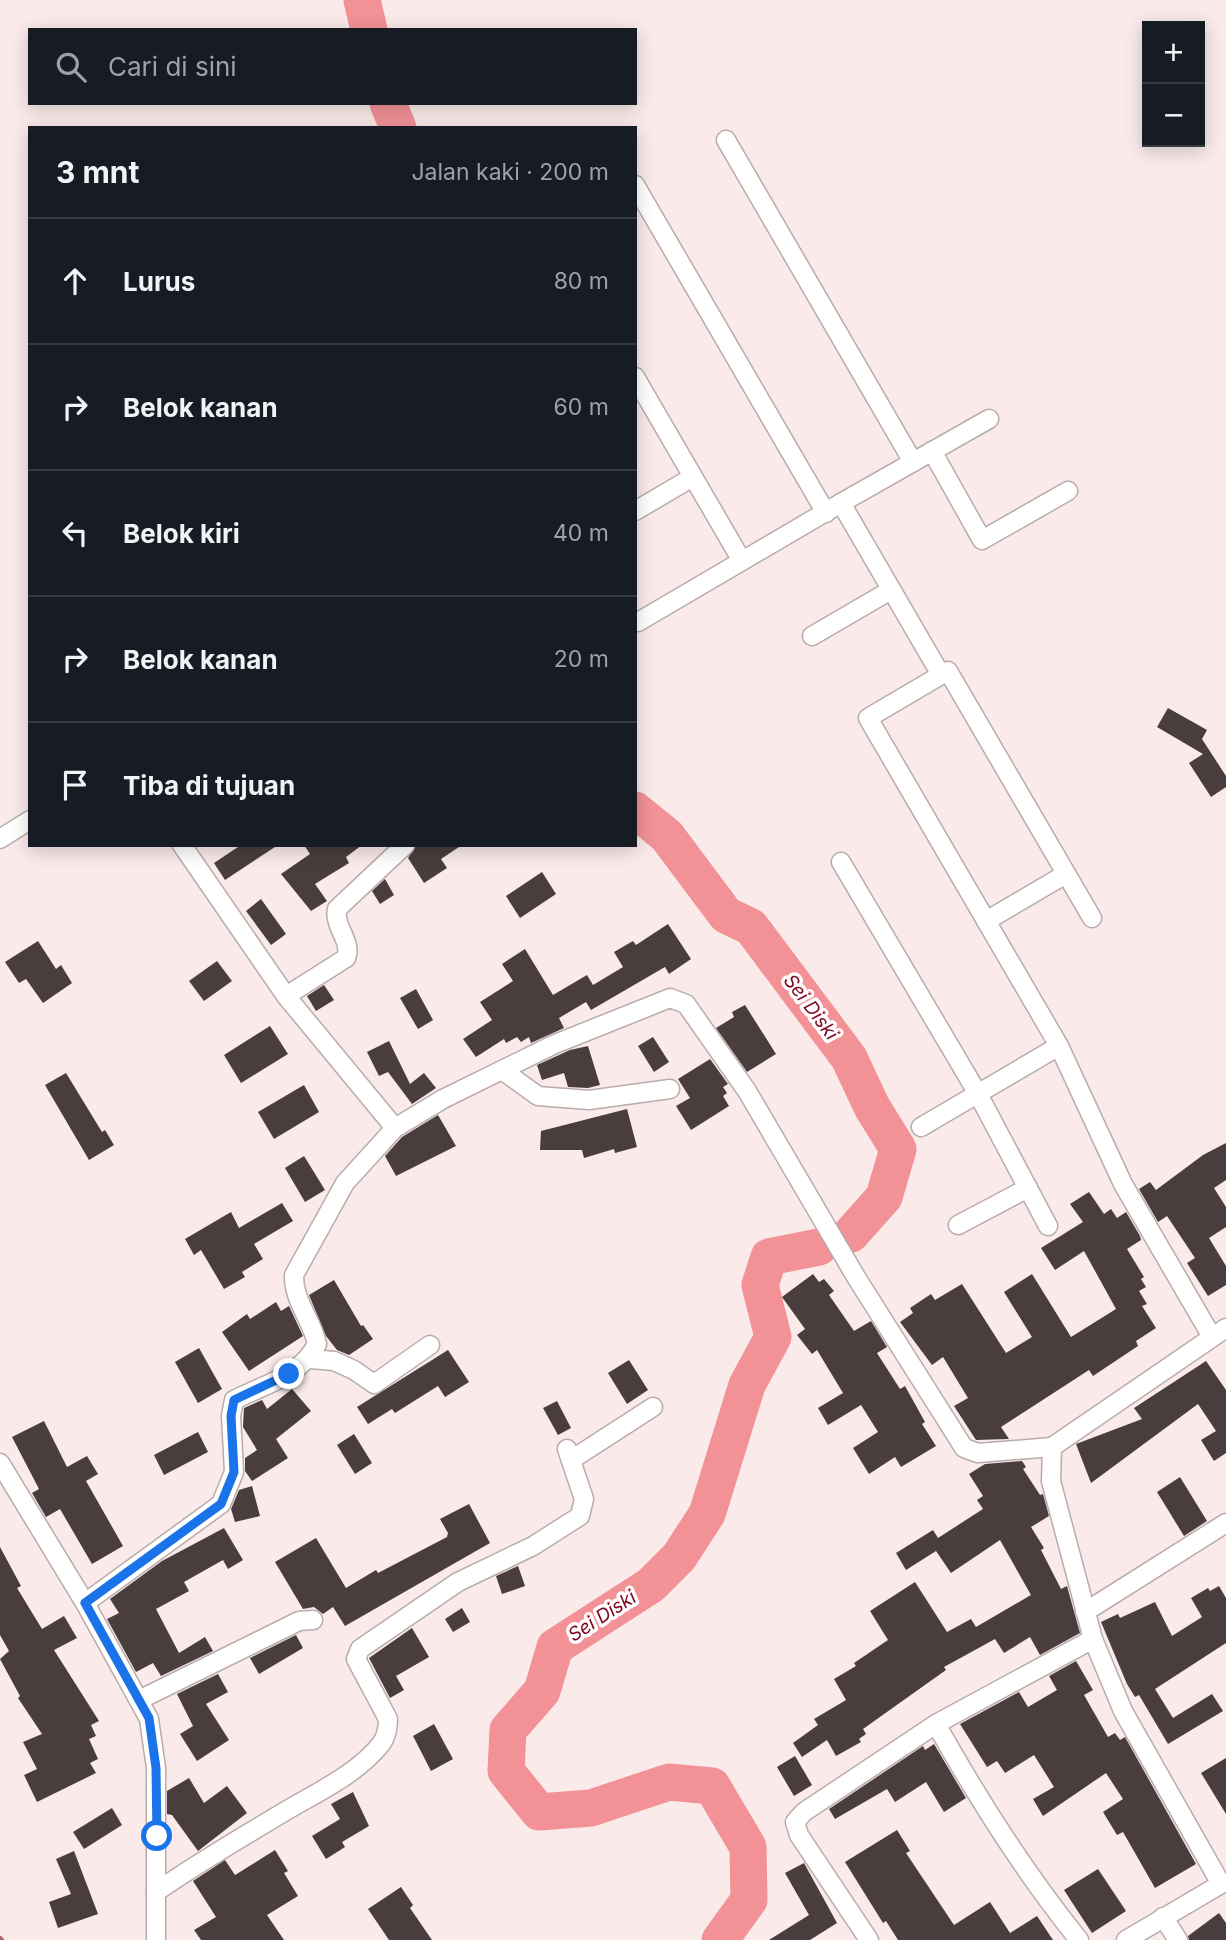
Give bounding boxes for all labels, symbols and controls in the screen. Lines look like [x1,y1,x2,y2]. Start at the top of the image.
map controls [1142,21,1205,147]
button: + [1142,21,1205,84]
search box [28,28,637,105]
icon: search [52,48,90,86]
text: Cari di sini [108,51,237,82]
button: − [1142,84,1205,147]
text: 3 mnt [56,154,140,190]
text: Jalan kaki · 200 m [411,158,609,186]
icon: ahead [56,262,94,300]
text: Lurus [123,266,195,297]
text: 80 m [554,267,609,295]
icon: right [56,388,94,426]
text: Belok kanan [123,392,278,423]
text: 60 m [554,393,609,421]
icon: left [56,514,94,552]
text: Belok kiri [123,518,240,549]
text: 40 m [553,519,609,547]
icon: right [56,640,94,678]
text: Belok kanan [123,644,278,675]
text: 20 m [554,645,609,673]
icon: arrive [56,766,94,804]
text: Tiba di tujuan [123,770,295,801]
water label: Sei Diski [779,970,843,1045]
route end [273,1358,304,1389]
water label: Sei Diski [564,1585,641,1646]
route start [141,1820,172,1851]

